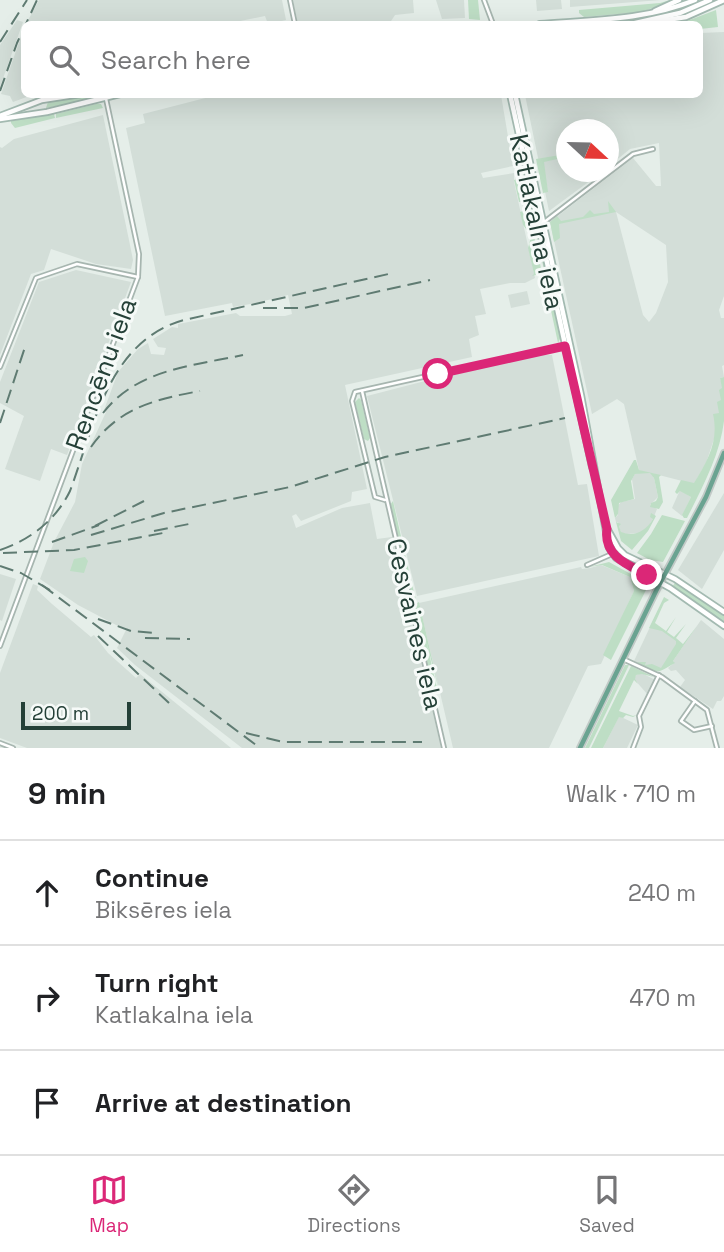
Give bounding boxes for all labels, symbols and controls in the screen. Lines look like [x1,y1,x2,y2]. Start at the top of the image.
search box [21,21,703,98]
icon: search [45,41,83,79]
text: Search here [101,43,251,77]
north arrow [556,119,619,182]
street label: Katlakalna iela [502,131,572,313]
street label: Rencēnu iela [58,293,144,455]
route start [422,358,453,389]
street label: Cesvaines iela [379,535,451,713]
route end [631,559,662,590]
scale bar [21,699,131,731]
text: 200 m [32,701,89,726]
text: 9 min [28,774,106,813]
text: Walk · 710 m [566,779,696,809]
text: Continue [95,861,209,895]
icon: ahead [28,874,66,912]
text: 240 m [628,878,696,908]
text: Biksēres iela [95,895,232,925]
text: Turn right [95,966,219,1000]
icon: right [28,979,66,1017]
text: 470 m [629,983,696,1013]
text: Katlakalna iela [95,1000,253,1030]
icon: arrive [28,1084,66,1122]
text: Arrive at destination [95,1086,352,1120]
tab: Map [89,1171,129,1238]
tab: Directions [308,1171,401,1238]
tab: Saved [579,1171,635,1238]

